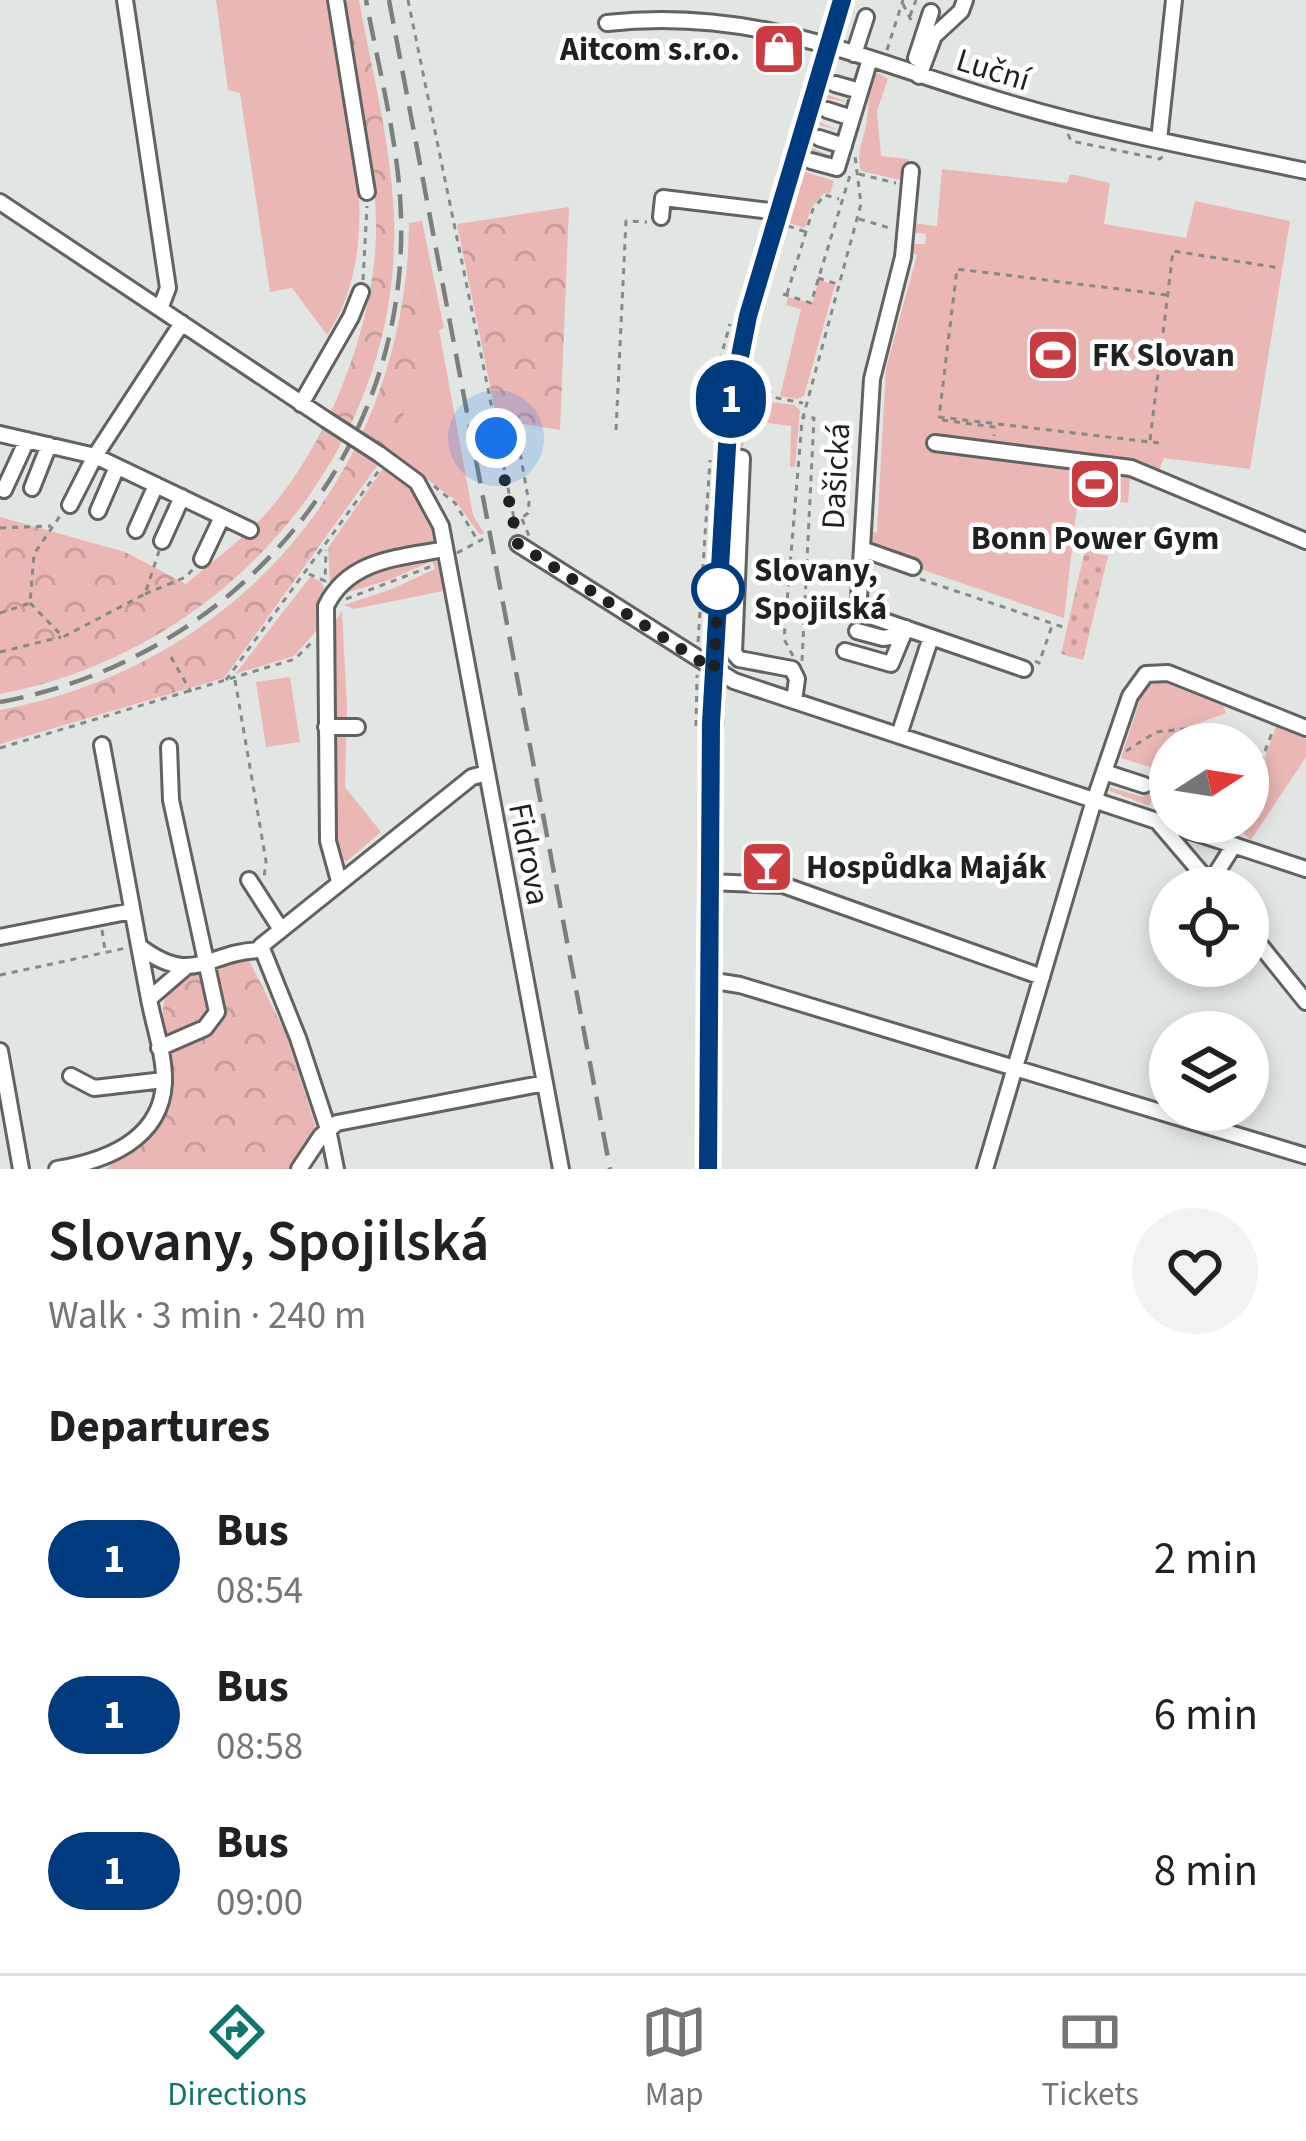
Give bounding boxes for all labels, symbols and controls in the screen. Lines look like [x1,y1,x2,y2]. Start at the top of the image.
shop icon: Aitcom s.r.o. [751,21,807,77]
place label: Aitcom s.r.o. [559,26,740,73]
street label: Luční [950,37,1037,104]
sports icon: FK Slovan [1025,327,1081,383]
place label: FK Slovan [1092,332,1235,379]
line badge: 1 [692,360,770,438]
text: 1 [720,369,742,429]
your location [466,408,526,468]
street label: Dašická [810,422,862,530]
sports icon: Bonn Power Gym [1067,456,1123,512]
place label: Bonn Power Gym [971,515,1219,562]
place label: Slovany, Spojilská [754,547,887,632]
marker: Slovany, Spojilská [693,564,743,614]
north arrow [1149,723,1269,843]
map controls [1149,723,1269,1131]
street label: Fidrova [496,799,562,909]
bar icon: Hospůdka Maják [739,839,795,895]
place label: Hospůdka Maják [806,844,1047,891]
button: locate [1149,867,1269,987]
button: layers [1149,1011,1269,1131]
text: Slovany, Spojilská [48,1202,490,1283]
button: heart [1132,1208,1258,1334]
text: Walk · 3 min · 240 m [48,1288,366,1344]
text: Departures [48,1395,270,1459]
text: Bus [216,1499,289,1563]
text: 2 min [1154,1527,1258,1591]
text: 1 [103,1529,125,1589]
text: 08:54 [216,1563,303,1619]
text: Bus [216,1655,289,1719]
text: 6 min [1154,1683,1258,1747]
text: 1 [103,1685,125,1745]
text: 08:58 [216,1719,303,1775]
text: Bus [216,1811,289,1875]
text: 8 min [1154,1839,1258,1903]
text: 1 [103,1841,125,1901]
text: 09:00 [216,1875,303,1931]
tab: Directions [167,1999,307,2118]
tab: Map [641,1999,707,2118]
tab: Tickets [1042,1999,1139,2118]

